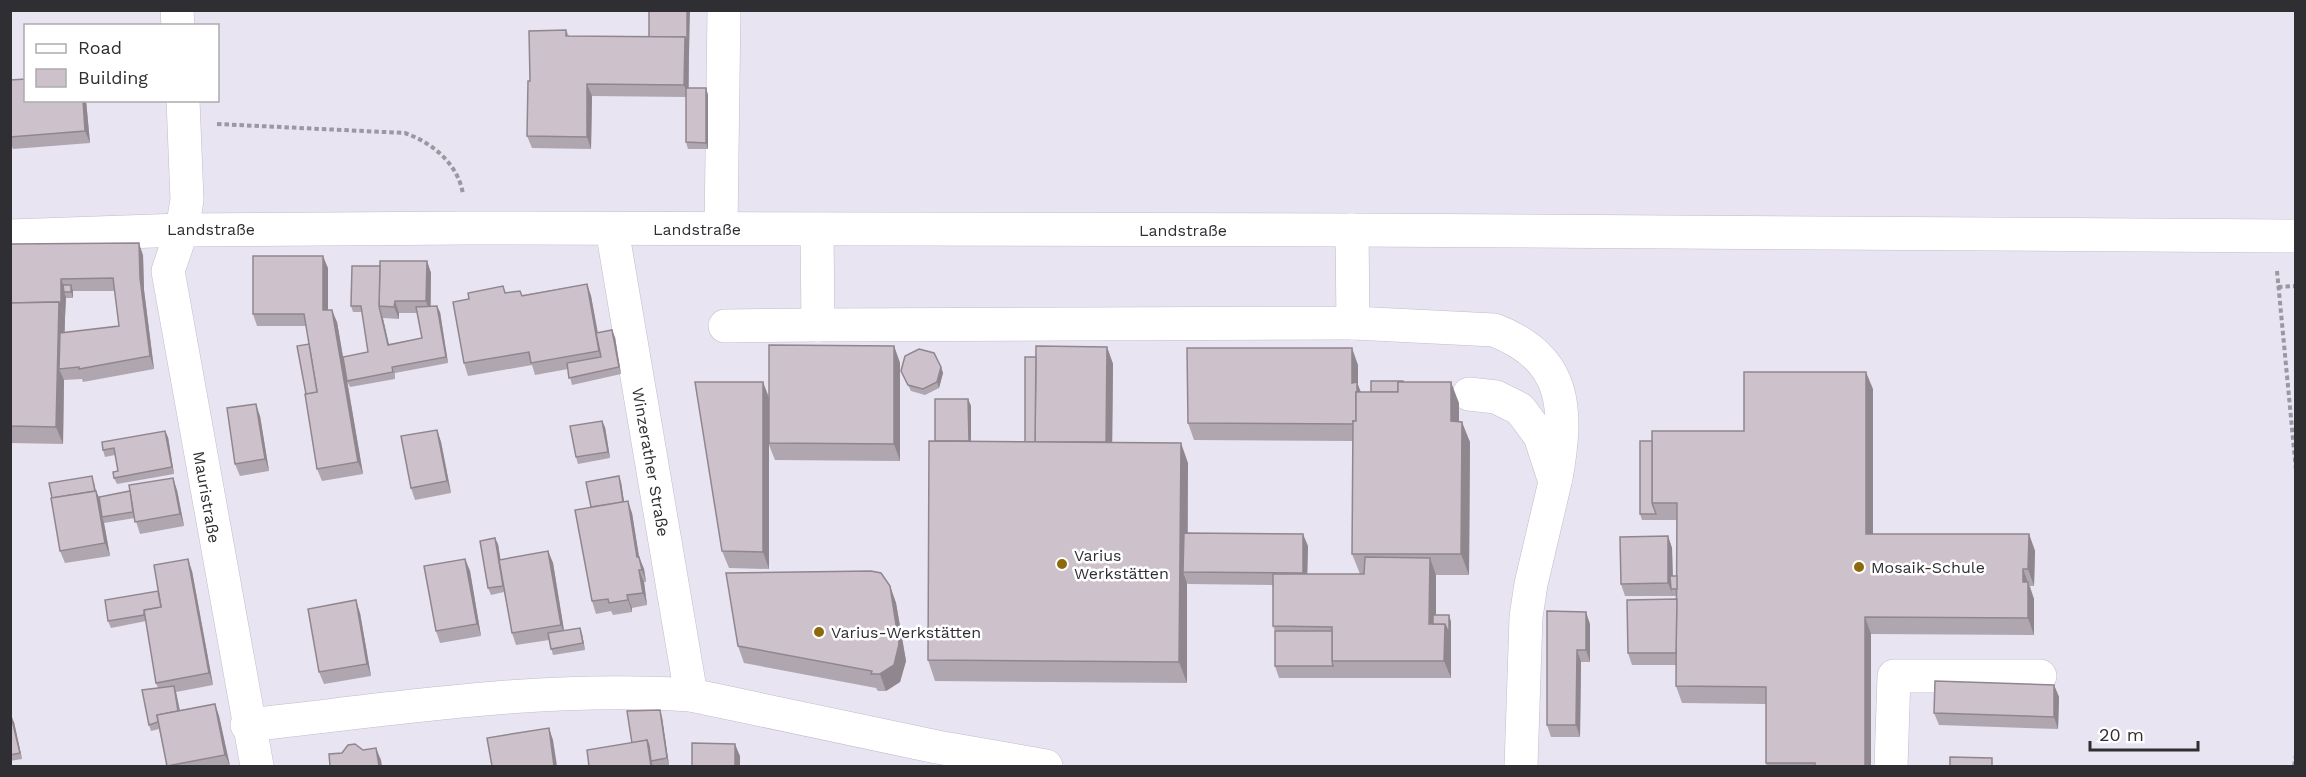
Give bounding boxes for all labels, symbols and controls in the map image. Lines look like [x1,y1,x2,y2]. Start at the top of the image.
legend [24,24,219,102]
text: Road [78,37,122,58]
text: Building [78,67,148,88]
street label: Landstraße [167,220,255,239]
street label: Landstraße [653,220,741,239]
street label: Landstraße [1139,221,1227,240]
street label: Winzerather Straße [628,386,673,538]
street label: Mauristraße [189,450,224,544]
place label: Varius Werkstätten [1074,546,1169,583]
marker: Varius Werkstätten [1055,557,1069,571]
place label: Mosaik-Schule [1871,558,1985,577]
marker: Mosaik-Schule [1852,560,1866,574]
place label: Varius-Werkstätten [831,623,981,642]
marker: Varius-Werkstätten [812,625,826,639]
scale bar [2090,714,2198,752]
text: 20 m [2099,724,2144,745]

